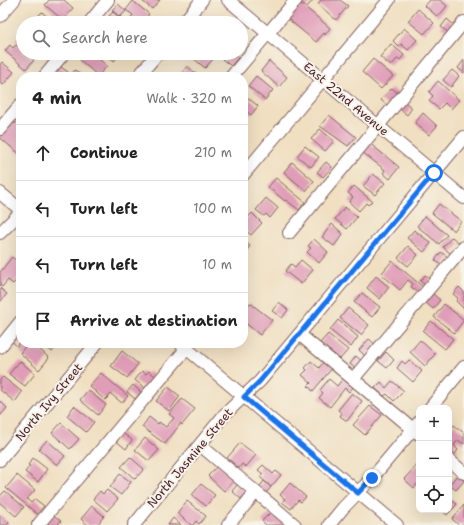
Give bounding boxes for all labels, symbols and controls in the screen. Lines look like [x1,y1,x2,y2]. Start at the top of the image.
search box [16,16,248,60]
icon: search [30,27,52,49]
text: Search here [62,28,148,48]
street label: East 22nd Avenue [300,59,392,140]
text: 4 min [32,87,82,109]
text: Walk · 320 m [146,90,232,107]
icon: ahead [32,142,54,164]
text: Continue [70,143,138,163]
text: 210 m [194,144,232,161]
route start [425,164,443,182]
icon: left [32,198,54,220]
text: Turn left [70,199,138,219]
text: 100 m [193,200,232,217]
icon: left [32,254,54,276]
text: Turn left [70,255,138,275]
text: 10 m [202,256,232,273]
icon: arrive [32,310,54,332]
text: Arrive at destination [70,311,238,331]
street label: North Ivy Street [12,360,86,444]
street label: North Jasmine Street [144,405,236,511]
map controls [416,405,452,513]
button: + [416,405,452,441]
button: − [416,441,452,477]
route end [363,469,381,487]
button: locate [416,477,452,513]

